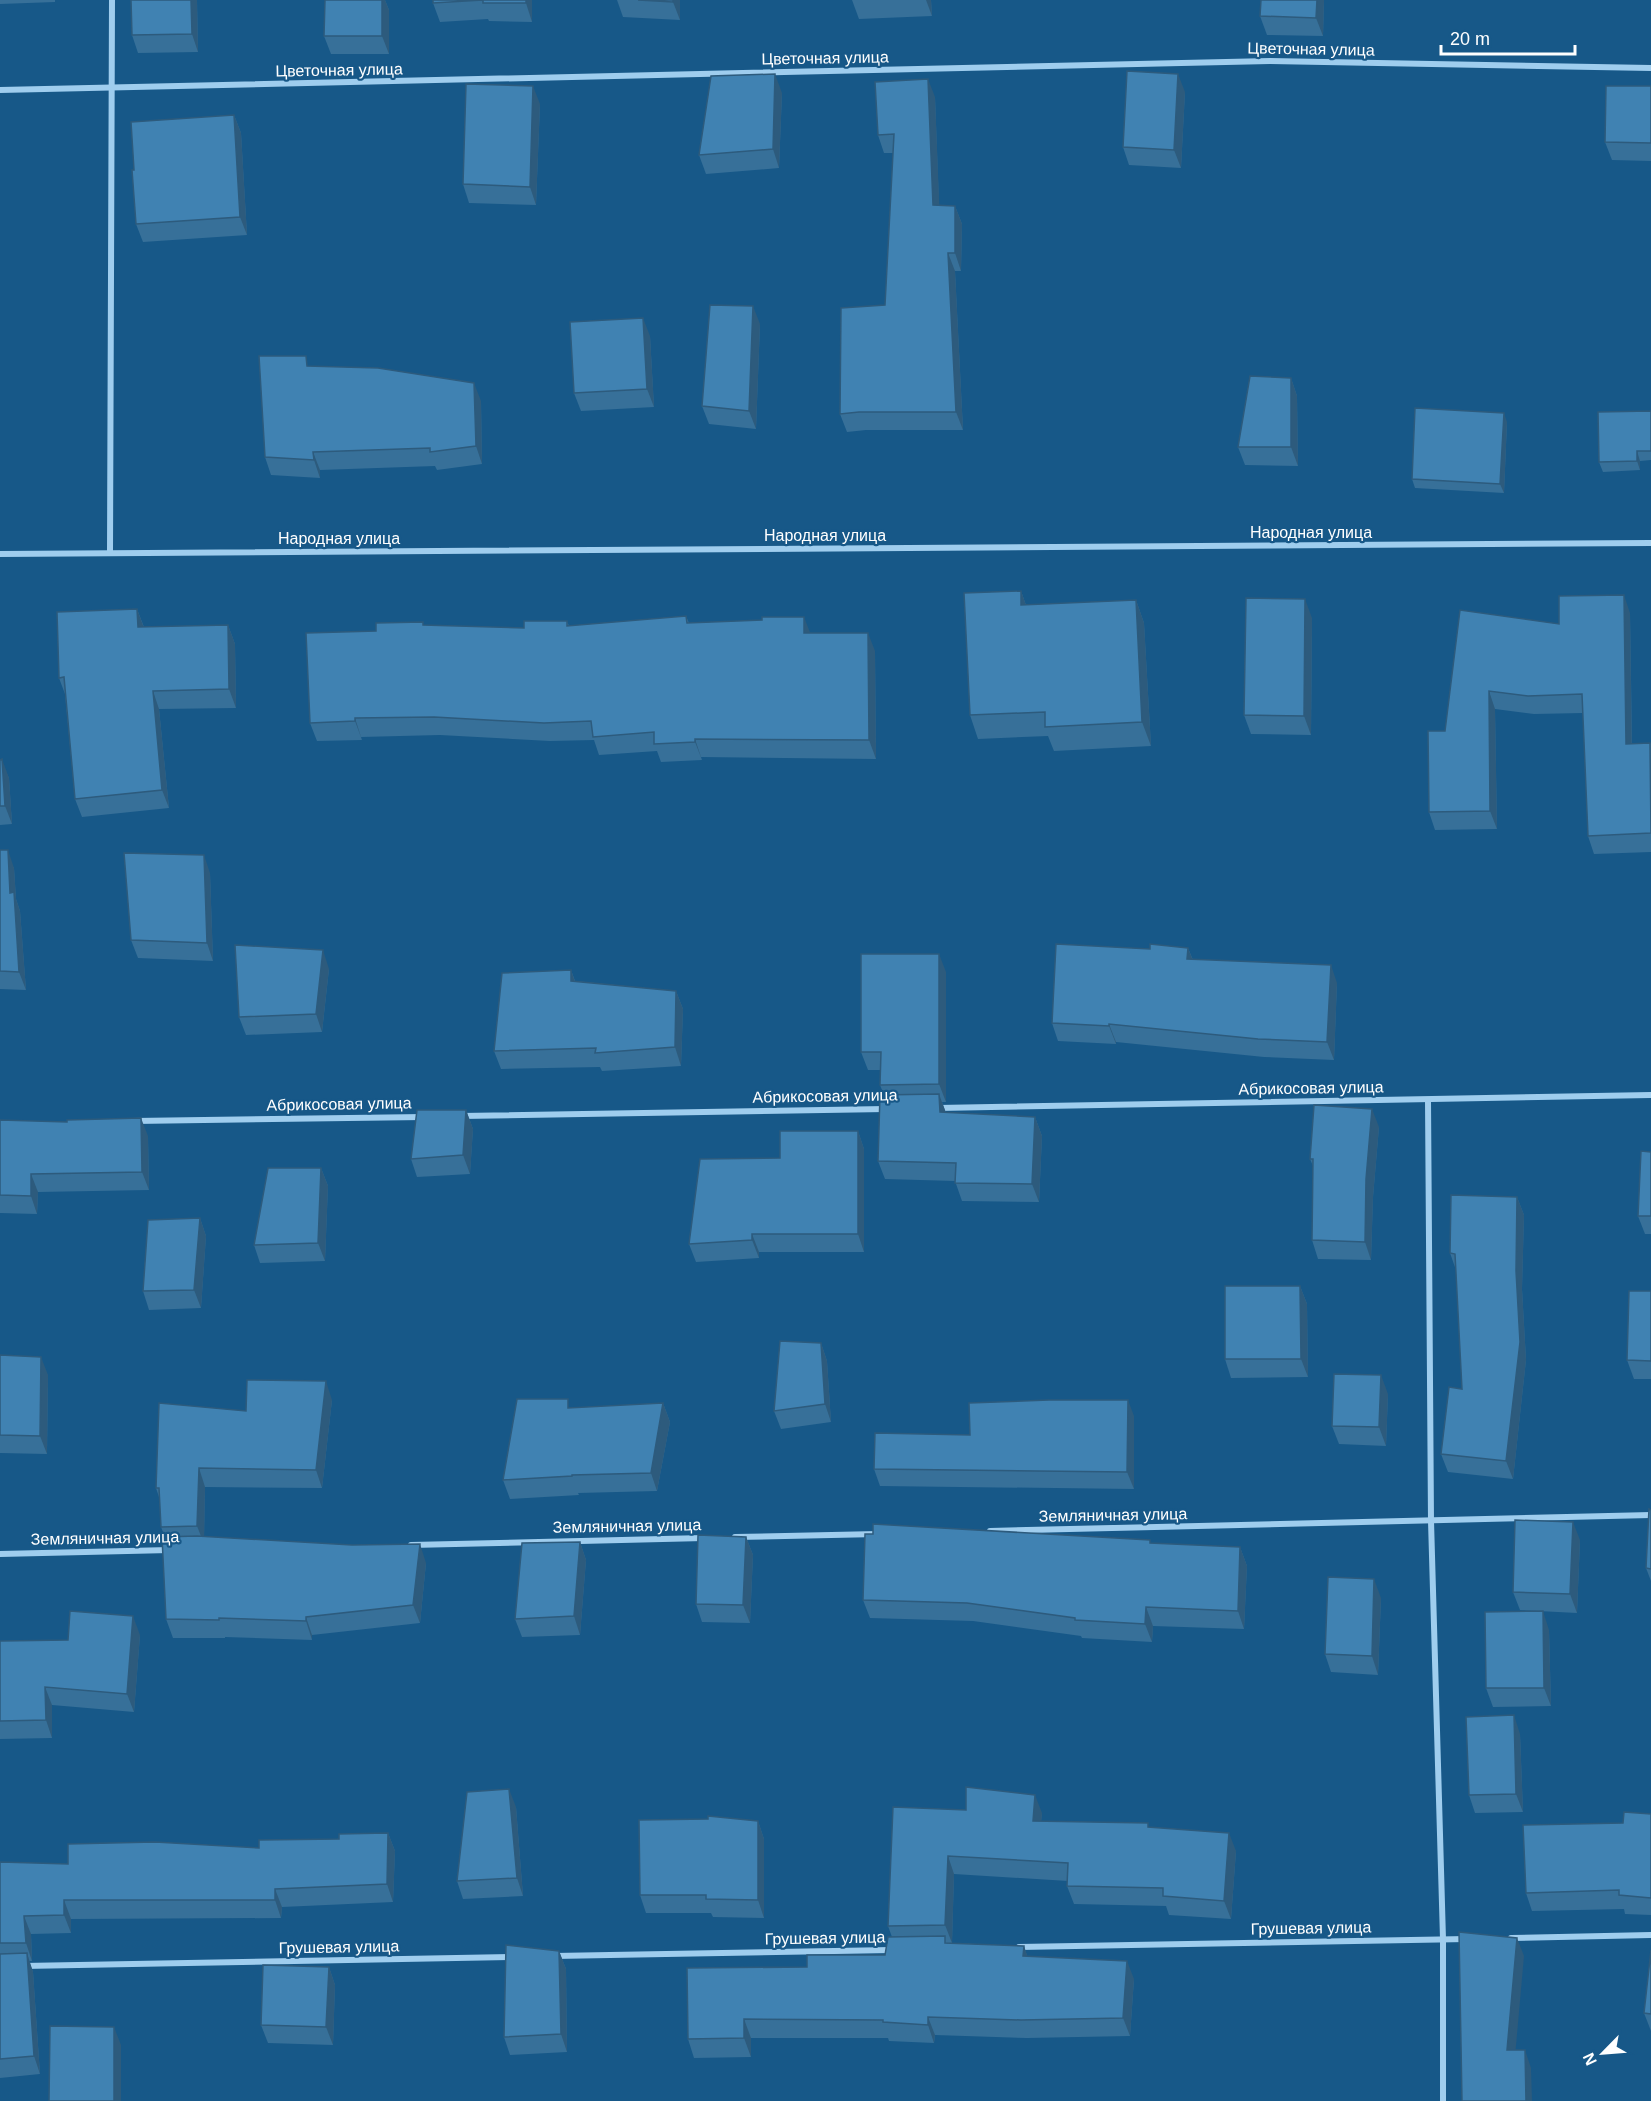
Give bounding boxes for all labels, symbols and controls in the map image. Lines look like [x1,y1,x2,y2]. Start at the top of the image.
scale bar [1441,18,1574,56]
text: 20 m [1450,29,1490,49]
street label: Цветочная улица [1247,39,1375,59]
street label: Цветочная улица [761,48,889,68]
street label: Цветочная улица [275,60,403,80]
street label: Народная улица [1250,524,1372,541]
street label: Народная улица [764,527,886,544]
street label: Народная улица [278,530,400,547]
street label: Абрикосовая улица [1238,1078,1384,1098]
street label: Абрикосовая улица [752,1086,898,1106]
street label: Абрикосовая улица [266,1094,412,1114]
street label: Земляничная улица [1039,1505,1187,1525]
street label: Земляничная улица [553,1516,701,1536]
street label: Земляничная улица [31,1528,179,1548]
street label: Грушевая улица [1251,1918,1372,1938]
street label: Грушевая улица [765,1928,886,1948]
street label: Грушевая улица [279,1937,400,1957]
north arrow [1573,2023,1633,2083]
text: N [1580,2050,1600,2068]

